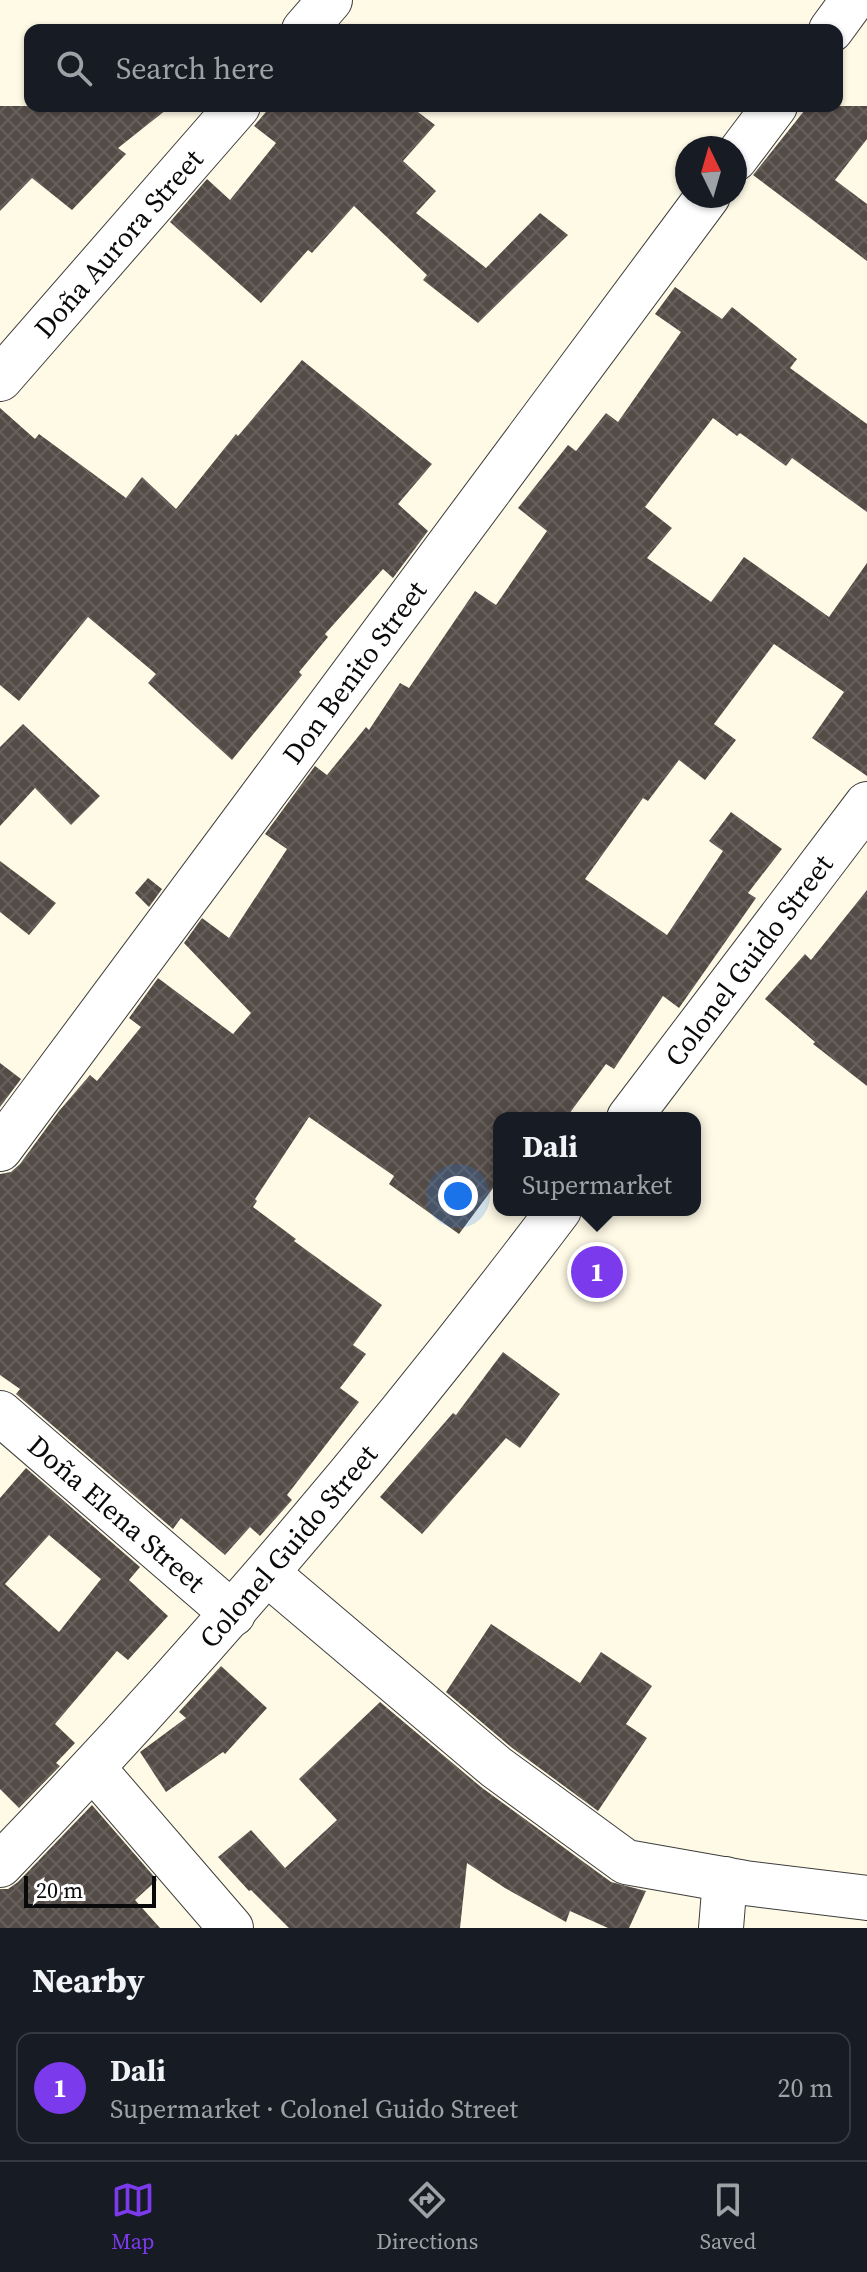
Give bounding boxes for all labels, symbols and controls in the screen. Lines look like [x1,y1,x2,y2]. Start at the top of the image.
search box [24,24,843,112]
icon: search [52,46,96,90]
text: Search here [116,48,274,89]
north arrow [675,136,747,208]
street label: Doña Aurora Street [25,140,212,346]
street label: Don Benito Street [274,572,435,772]
street label: Colonel Guido Street [656,846,842,1074]
popup [493,1112,701,1216]
text: Dali [522,1126,578,1167]
text: Supermarket [522,1167,672,1203]
your location [438,1176,478,1216]
pin: 1 [571,1242,623,1302]
street label: Doña Elena Street [20,1426,214,1601]
street label: Colonel Guido Street [191,1436,386,1656]
scale bar [24,1872,156,1908]
text: 20 m [36,1875,83,1905]
text: Nearby [32,1957,145,2003]
text: Dali [110,2050,166,2091]
text: 1 [53,2070,67,2106]
text: 20 m [778,2070,833,2106]
text: Supermarket · Colonel Guido Street [110,2091,518,2127]
tab: Map [111,2178,155,2256]
tab: Directions [376,2178,478,2256]
tab: Saved [700,2178,756,2256]

